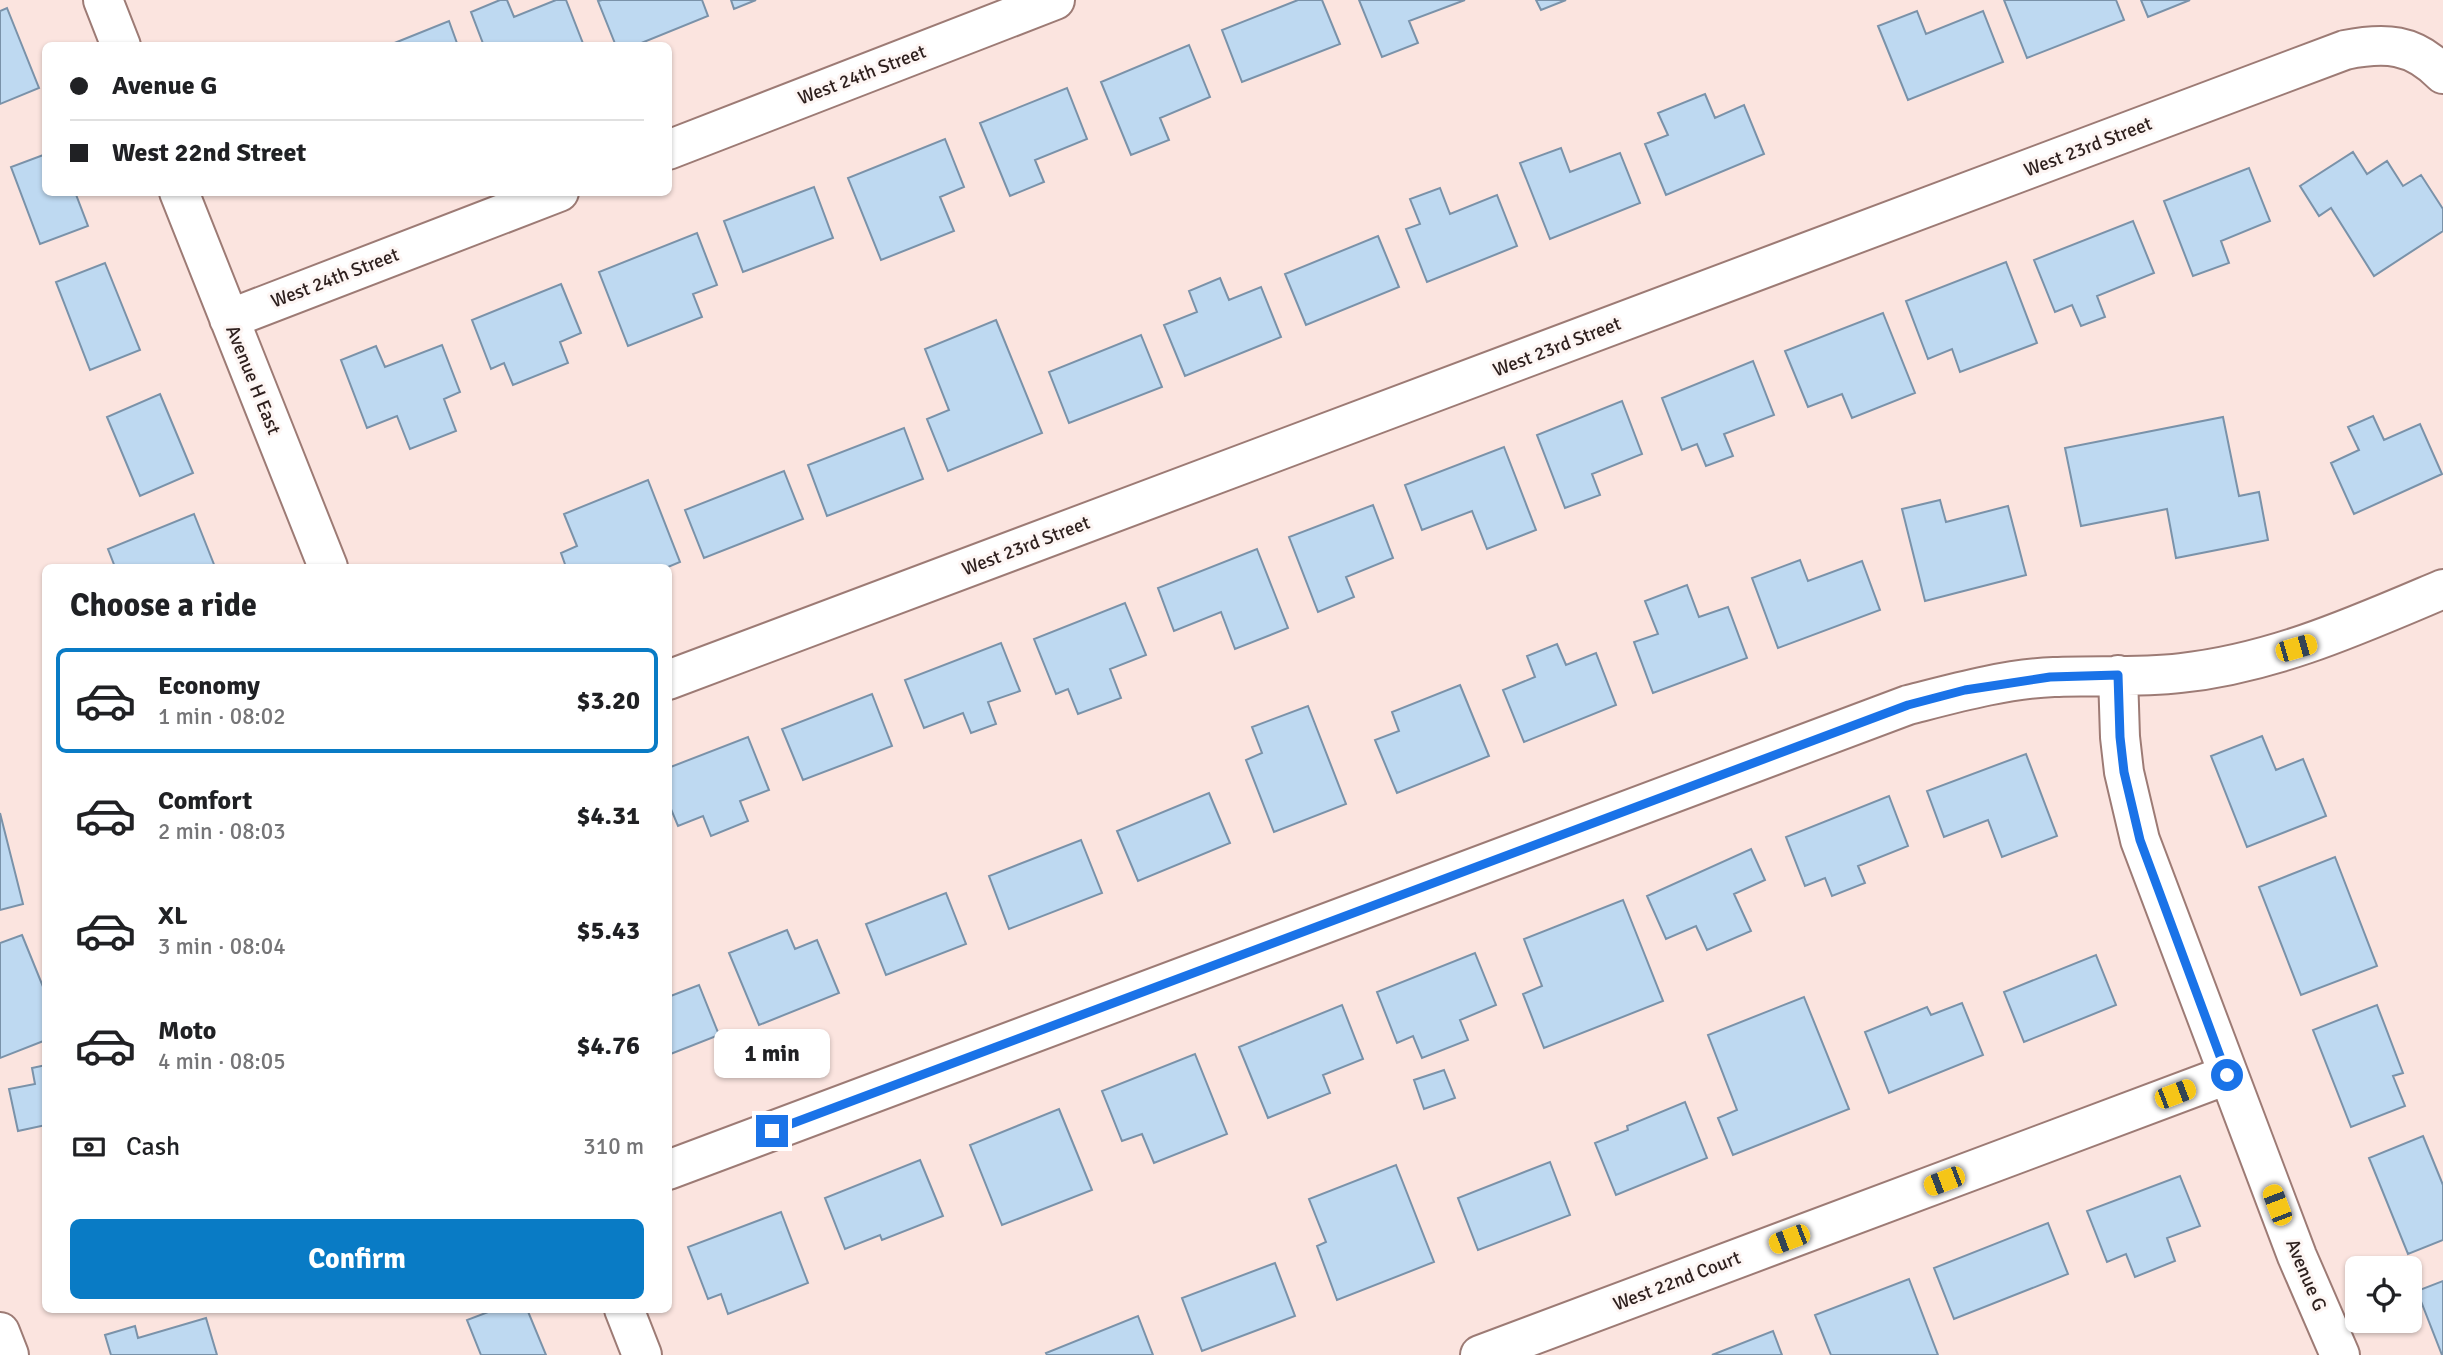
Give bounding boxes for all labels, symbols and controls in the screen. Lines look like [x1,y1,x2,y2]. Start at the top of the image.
street label: West 24th Street [795,39,930,110]
text: Avenue G [112,70,217,102]
street label: West 23rd Street [2021,111,2156,182]
text: West 22nd Street [112,137,306,169]
street label: West 24th Street [268,242,403,313]
street label: West 23rd Street [1490,311,1625,382]
street label: Avenue H East [220,322,286,439]
street label: West 23rd Street [959,510,1094,581]
text: Choose a ride [70,586,257,625]
car [2273,632,2320,664]
icon: car [74,669,137,732]
text: Economy [158,670,260,702]
text: $3.20 [576,685,640,717]
text: 1 min · 08:02 [158,702,286,731]
icon: car [74,784,137,847]
text: Comfort [158,785,252,817]
text: $4.31 [576,800,640,832]
text: 2 min · 08:03 [158,817,286,846]
icon: car [74,899,137,962]
text: XL [158,900,188,932]
text: $5.43 [576,915,640,947]
text: 3 min · 08:04 [158,932,286,961]
icon: car [74,1014,137,1077]
text: Moto [158,1015,216,1047]
text: $4.76 [576,1030,640,1062]
callout: 1 min [714,1030,830,1078]
text: 1 min [744,1039,800,1068]
text: 4 min · 08:05 [158,1047,286,1076]
route start [2211,1059,2243,1091]
car [2152,1077,2199,1111]
route end [756,1115,788,1147]
icon: cash [70,1128,108,1166]
text: Cash [126,1131,180,1163]
text: 310 m [583,1132,644,1161]
car [1921,1164,1968,1198]
car [2260,1182,2295,1228]
button: Confirm [70,1219,644,1299]
car [1766,1222,1813,1256]
street label: Avenue G [2280,1235,2332,1315]
street label: West 22nd Court [1610,1246,1745,1316]
map controls [2345,1256,2422,1333]
button: locate [2345,1256,2422,1333]

